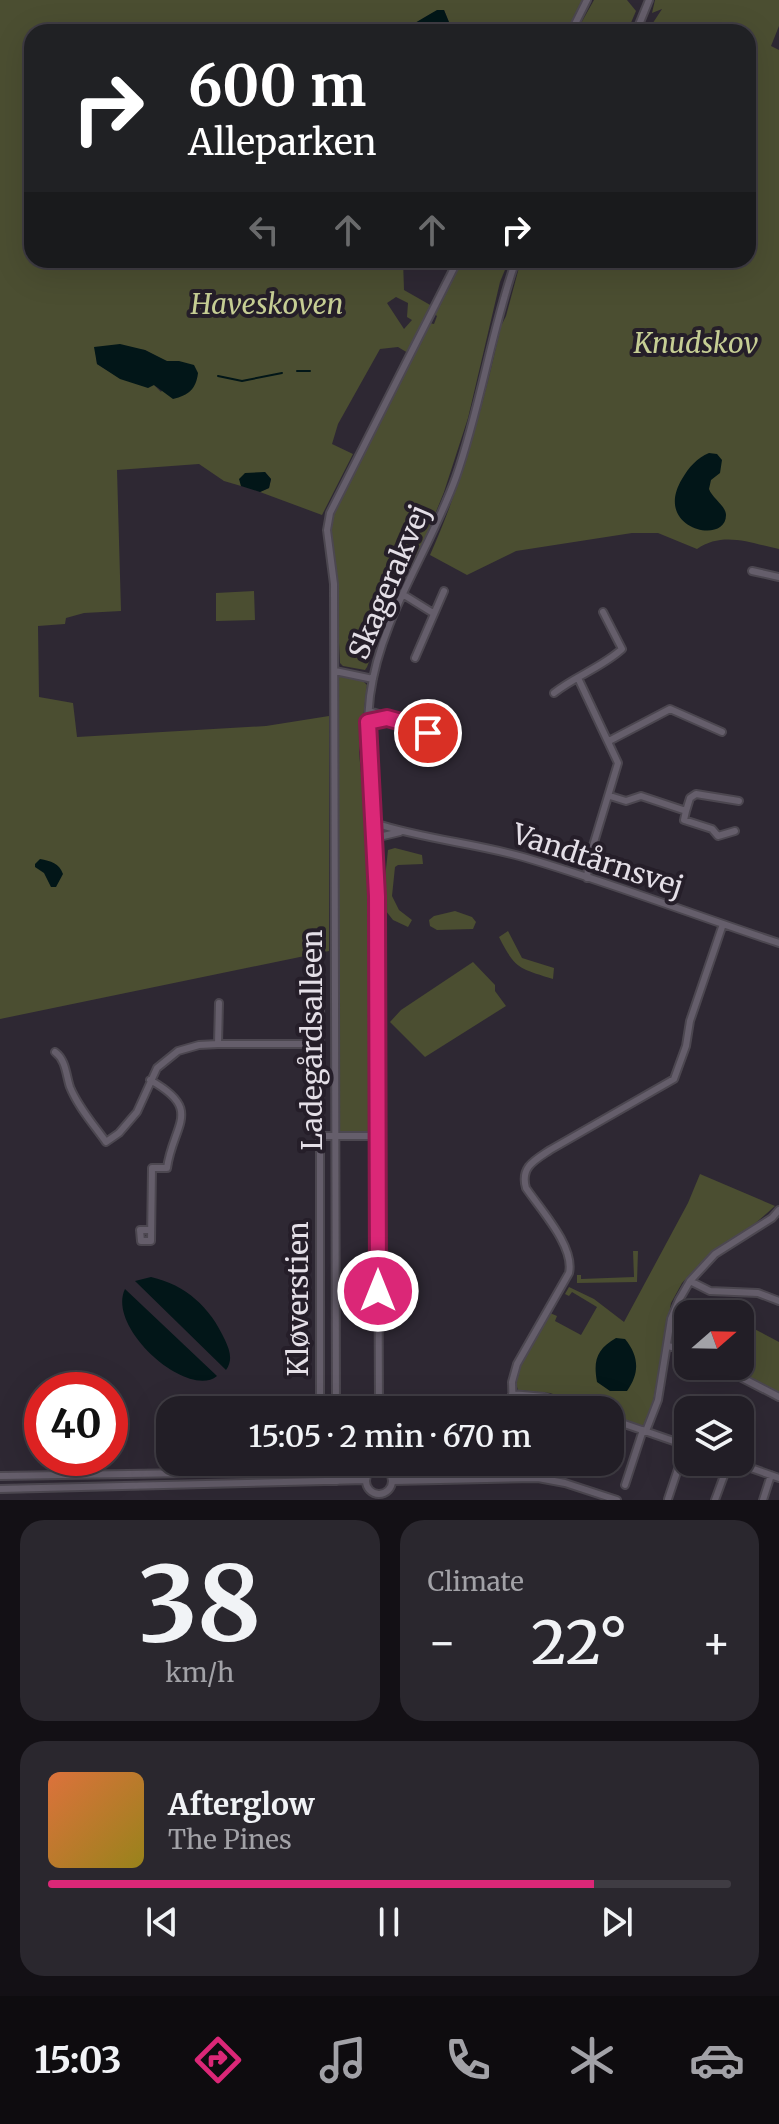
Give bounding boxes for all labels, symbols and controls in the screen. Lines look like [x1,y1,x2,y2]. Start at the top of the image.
text: 600 m [188,51,366,121]
icon: right [56,56,160,160]
text: Alleparken [188,120,377,165]
icon: left [242,208,286,252]
icon: ahead [326,208,370,252]
icon: ahead [410,208,454,252]
icon: right [494,208,538,252]
park label: Haveskoven [190,286,343,322]
park label: Knudskov [633,325,759,361]
street label: Skagerakvej [340,499,438,665]
pin [394,699,462,767]
icon: arrive [406,711,450,755]
street label: Vandtårnsvej [507,815,688,905]
street label: Ladegårdsalleen [294,930,330,1150]
street label: Kløverstien [280,1222,316,1376]
position arrow [336,1249,420,1333]
north arrow [674,1300,754,1380]
map controls [674,1300,754,1476]
speed limit sign: 40 [24,1372,128,1476]
button: layers [674,1396,754,1476]
text: 15:05 · 2 min · 670 m [249,1417,531,1455]
text: 38 [138,1539,261,1669]
text: Climate [428,1565,524,1598]
text: 22° [531,1605,627,1680]
text: − [428,1615,457,1670]
text: + [702,1615,731,1670]
text: km/h [165,1656,234,1689]
text: Afterglow [168,1785,315,1823]
text: The Pines [168,1823,292,1856]
icon: previous [140,1900,184,1944]
icon: pause [367,1900,411,1944]
icon: next [595,1900,639,1944]
icon: directions [190,2032,246,2088]
icon: music [315,2032,371,2088]
icon: phone [440,2032,496,2088]
icon: climate [564,2032,620,2088]
icon: car [689,2032,745,2088]
text: 15:03 [34,2038,122,2083]

